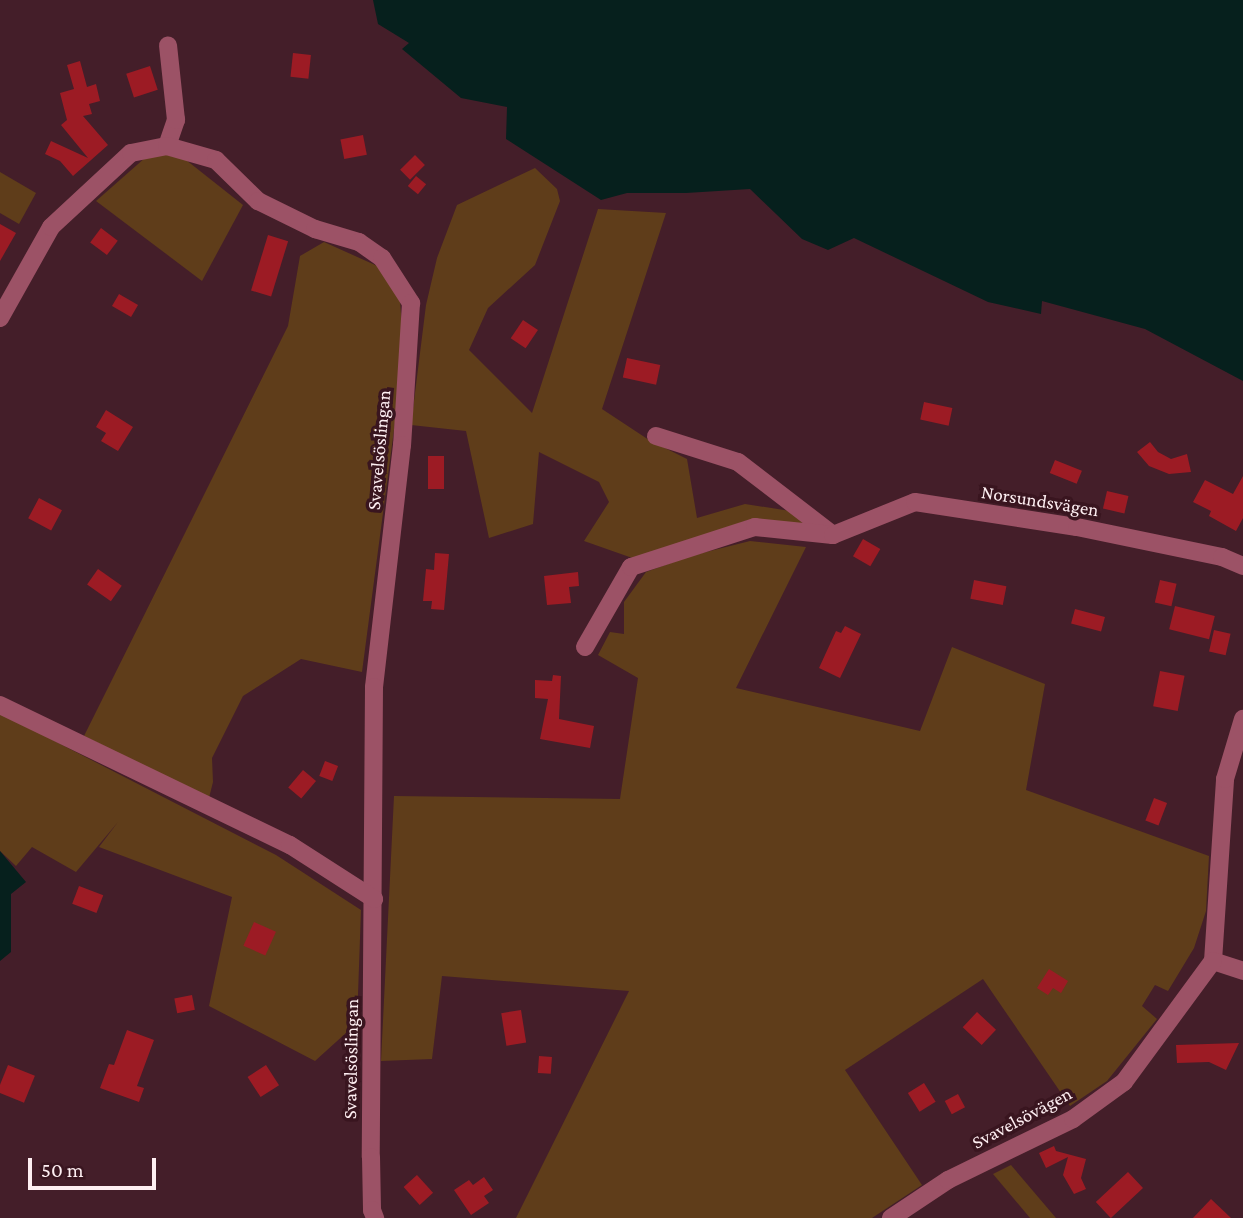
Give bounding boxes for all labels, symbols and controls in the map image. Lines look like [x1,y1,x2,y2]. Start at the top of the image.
street label: Svavelsöslingan [362,389,396,511]
street label: Norsundsvägen [980,480,1100,522]
street label: Svavelsöslingan [339,999,363,1119]
street label: Svavelsövägen [968,1082,1076,1154]
scale bar [32,1144,159,1188]
text: 50 m [41,1158,84,1182]

